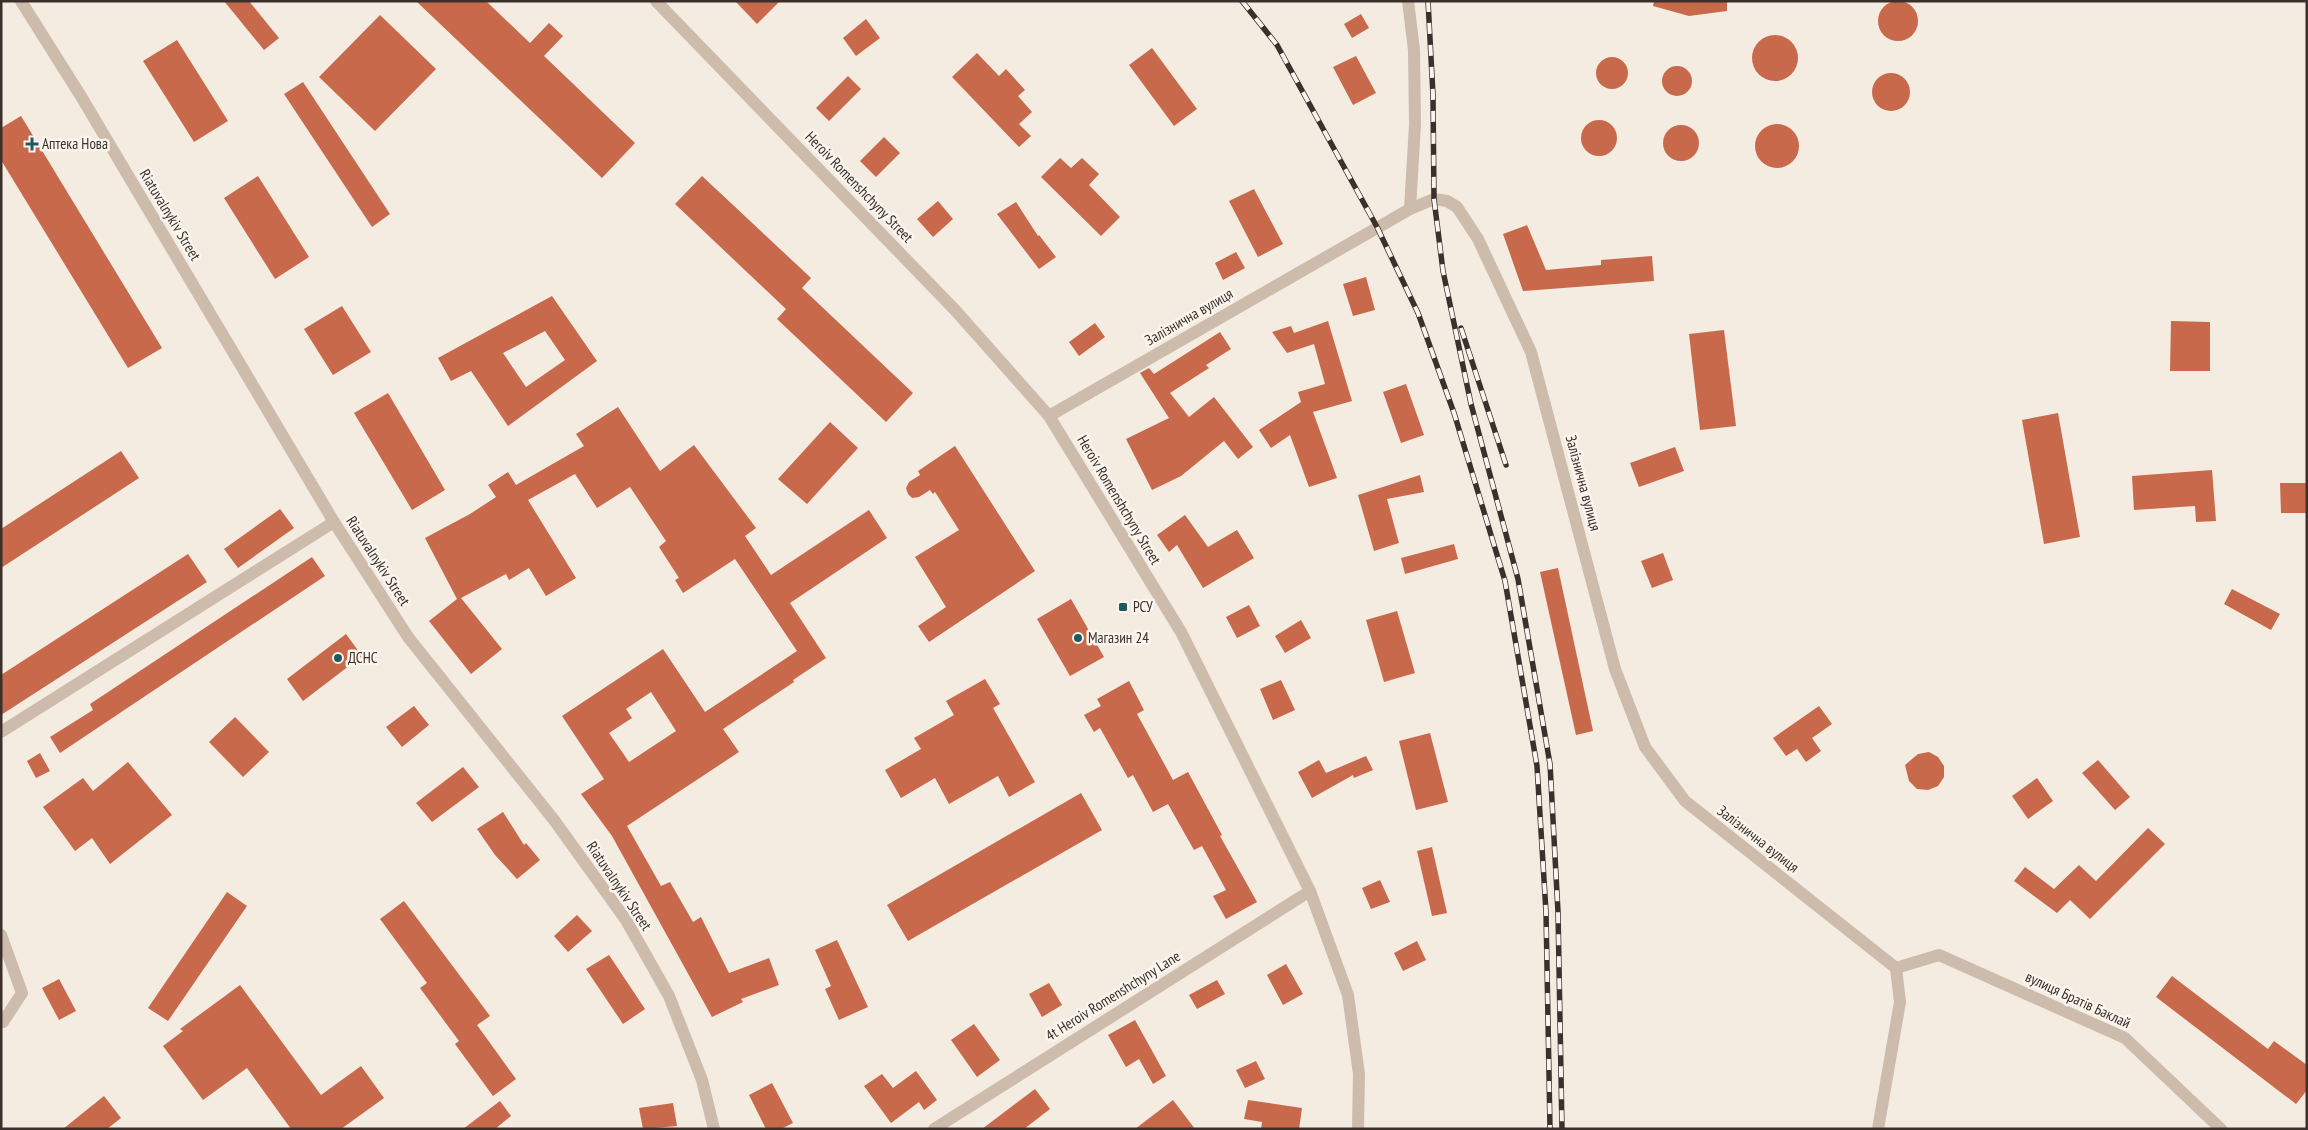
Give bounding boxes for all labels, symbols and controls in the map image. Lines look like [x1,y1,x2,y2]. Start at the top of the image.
street label: Heroiv Romenshchyny Street [801,127,917,246]
place label: Аптека Нова [42,134,108,153]
marker: Аптека Нова [26,138,38,150]
street label: Riatuvalnykiv Street [136,166,205,264]
street label: Залізнична вулиця [1141,284,1236,349]
street label: Heroiv Romenshchyny Street [1073,432,1166,568]
street label: Залізнична вулиця [1562,433,1605,533]
street label: Riatuvalnykiv Street [342,512,415,609]
place label: РСУ [1133,597,1153,616]
marker: РСУ [1117,601,1129,613]
place label: Магазин 24 [1088,628,1149,647]
marker: Магазин 24 [1072,632,1084,644]
place label: ДСНС [348,648,378,667]
marker: ДСНС [332,652,344,664]
street label: Залізнична вулиця [1714,801,1803,877]
street label: Riatuvalnykiv Street [583,838,656,934]
street label: 4t Heroiv Romenshchyny Lane [1042,946,1184,1045]
street label: вулиця Братів Баклай [2023,967,2134,1032]

